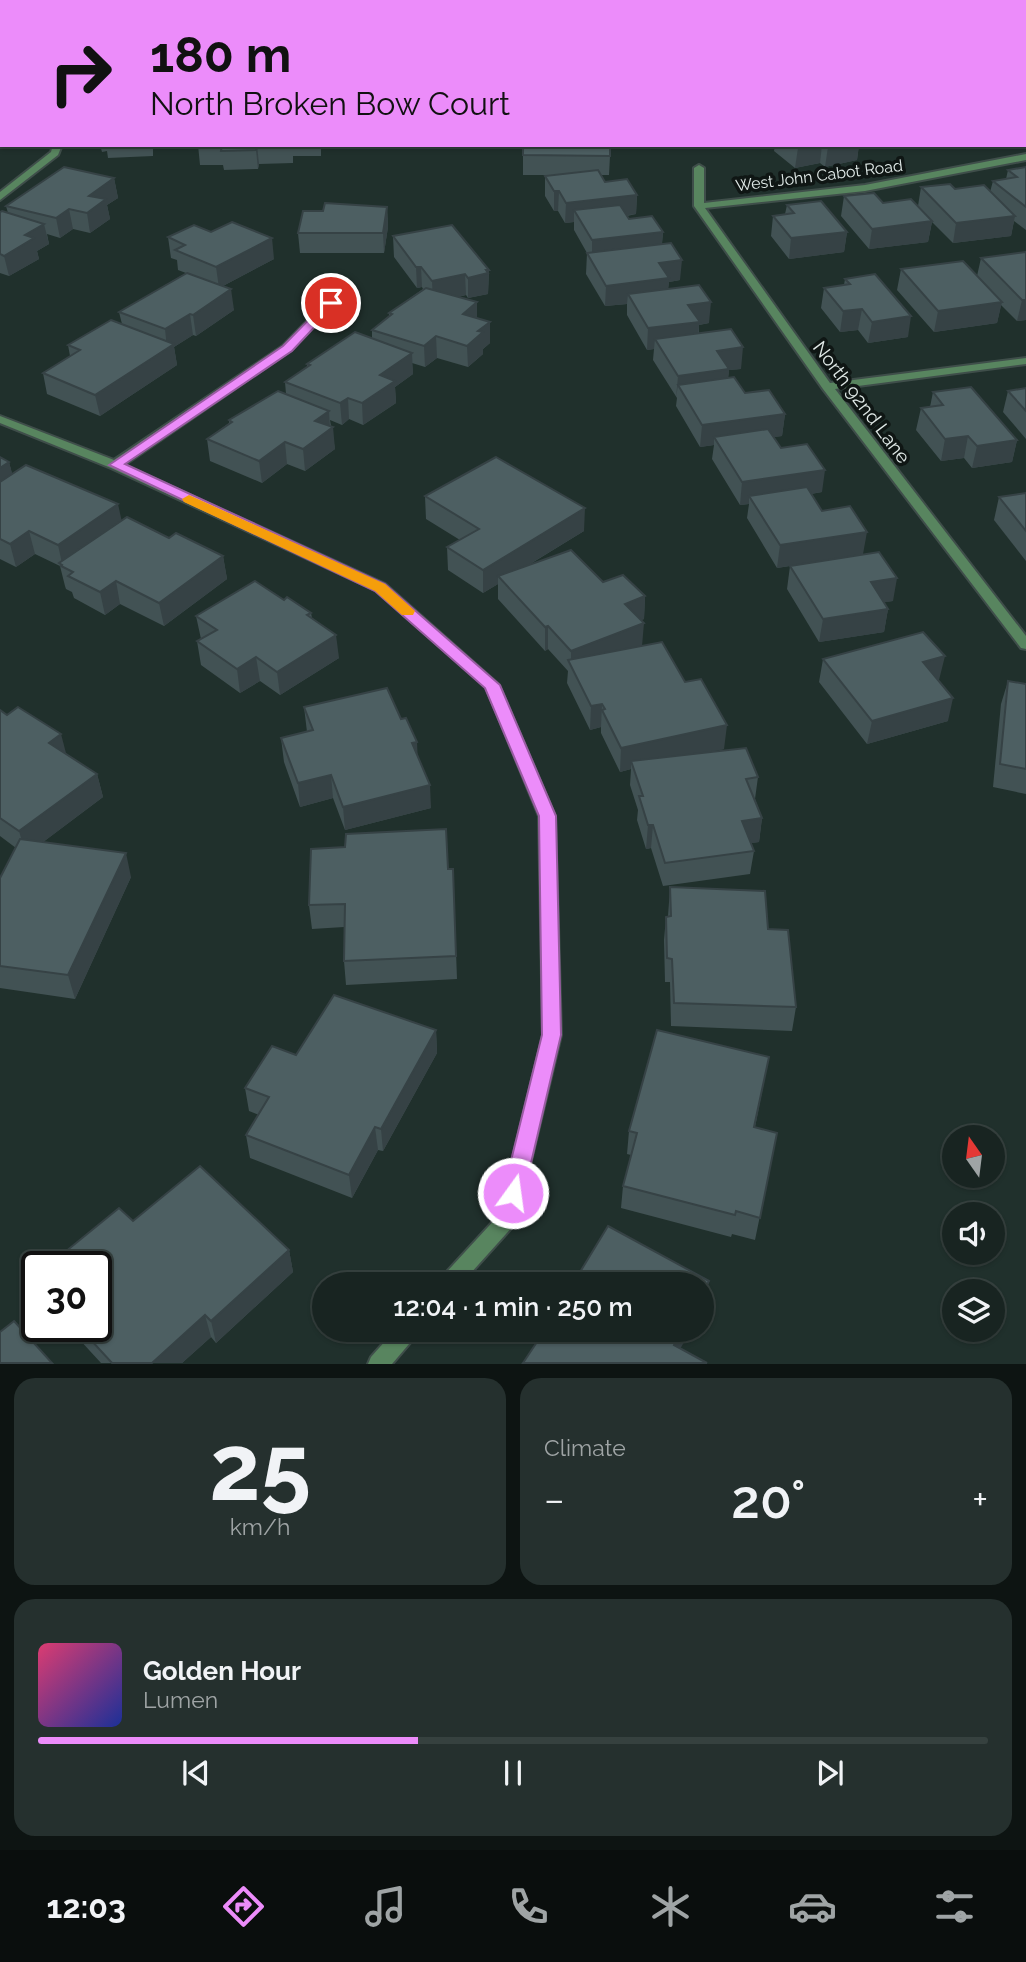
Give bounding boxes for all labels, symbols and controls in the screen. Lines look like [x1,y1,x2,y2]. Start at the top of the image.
text: 180 m [150,26,291,83]
icon: right [35,28,126,119]
text: North Broken Bow Court [150,85,510,122]
street label: West John Cabot Road [734,156,904,195]
pin [301,273,361,333]
icon: arrive [312,284,350,322]
street label: North 92nd Lane [809,337,915,467]
north arrow [942,1125,1004,1188]
map controls [942,1125,1005,1342]
position arrow [476,1156,550,1230]
button: sound [942,1202,1005,1265]
speed limit sign: 30 [21,1251,112,1342]
button: layers [942,1279,1005,1342]
text: 12:04 · 1 min · 250 m [393,1292,633,1322]
text: 25 [209,1414,311,1521]
text: Climate [544,1434,626,1461]
text: 20° [731,1469,805,1530]
text: − [544,1477,564,1522]
text: + [972,1477,988,1522]
text: km/h [230,1513,290,1540]
text: Golden Hour [143,1656,301,1686]
text: Lumen [143,1686,218,1713]
icon: previous [177,1754,215,1792]
icon: pause [494,1754,532,1792]
icon: next [811,1754,849,1792]
icon: directions [219,1882,268,1931]
icon: music [361,1882,410,1931]
icon: phone [504,1882,553,1931]
icon: climate [646,1882,695,1931]
icon: car [788,1882,837,1931]
icon: filters [930,1882,979,1931]
text: 12:03 [47,1888,126,1925]

